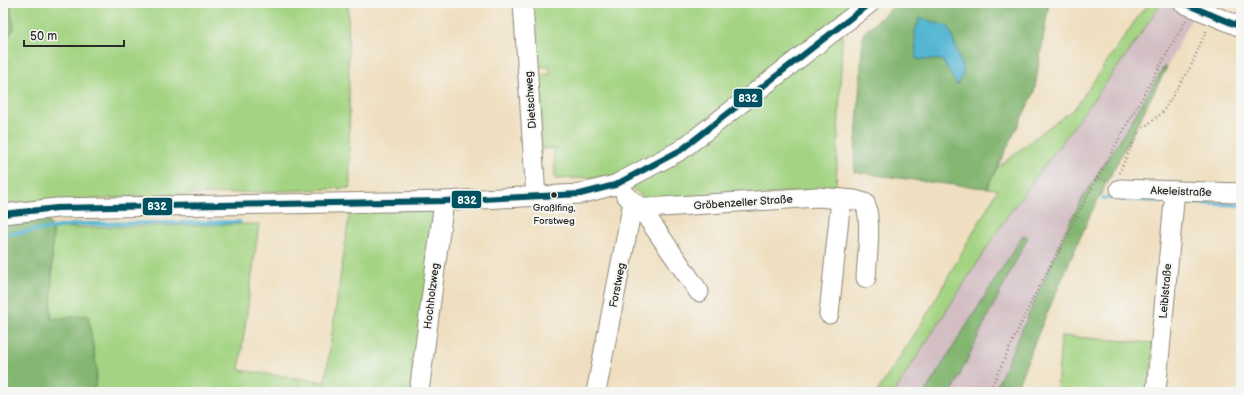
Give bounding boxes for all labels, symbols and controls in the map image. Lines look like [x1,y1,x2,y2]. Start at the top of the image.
scale bar [24,22,124,48]
text: 50 m [30,29,57,44]
street label: Dietschweg [522,71,539,129]
line badge: 832 [733,88,763,108]
text: 832 [738,92,758,105]
street label: Akeleistraße [1150,184,1212,199]
line badge: 832 [451,190,482,209]
marker: Graßlfing, Forstweg [549,190,559,200]
street label: Gröbenzeller Straße [693,193,794,212]
text: 832 [457,194,477,207]
line badge: 832 [142,197,173,216]
text: 832 [147,200,167,213]
place label: Graßlfing, Forstweg [533,202,575,227]
street label: Hochholzweg [421,262,442,330]
street label: Forstweg [607,262,628,309]
street label: Leiblstraße [1157,263,1174,319]

